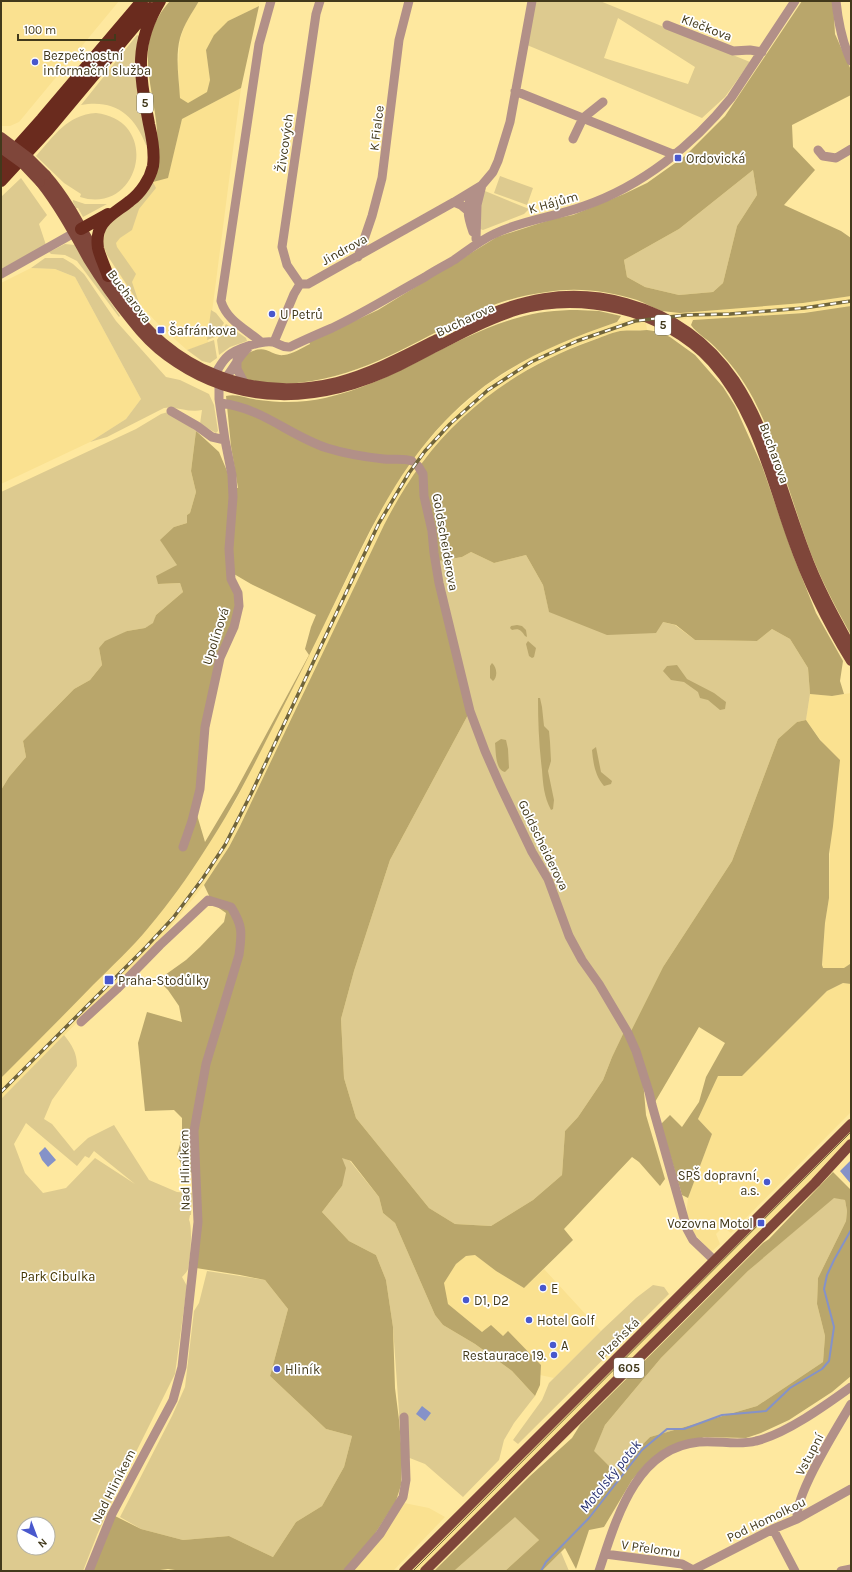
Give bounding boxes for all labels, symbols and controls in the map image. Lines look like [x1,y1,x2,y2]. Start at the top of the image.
street label: Klečkova [679,11,734,44]
scale bar [18,16,115,42]
text: 100 m [24,23,56,37]
place label: Bezpečnostní informační služba [43,48,151,78]
marker: Bezpečnostní informační služba [30,57,40,67]
road number: 5 [137,93,153,113]
street label: K Fialce [366,104,387,152]
street label: Živcových [272,113,296,173]
place label: Ordovická [686,151,746,166]
marker: Ordovická [673,153,683,163]
street label: K Hájům [527,188,580,217]
street label: Jindrova [319,231,370,268]
street label: Bucharova [105,267,155,326]
street label: Bucharova [433,299,497,340]
place label: U Petrů [280,307,323,322]
marker: U Petrů [267,309,277,319]
road number: 5 [655,315,671,335]
place label: Šafránkova [169,322,236,338]
marker: Šafránkova [156,325,166,335]
street label: Bucharova [757,421,792,485]
street label: Goldscheiderova [430,492,461,592]
street label: Upolínová [199,606,232,667]
street label: Goldscheiderova [515,798,572,893]
place label: Praha-Stodůlky [118,973,209,988]
marker: Praha-Stodůlky [103,974,115,986]
street label: Nad Hliníkem [176,1129,193,1211]
place label: SPŠ dopravní, a.s. [678,1167,759,1198]
marker: SPŠ dopravní, a.s. [762,1177,772,1187]
place label: Vozovna Motol [667,1216,753,1231]
marker: Vozovna Motol [756,1218,766,1228]
park label: Park Cibulka [20,1269,96,1284]
place label: E [551,1281,558,1296]
marker: E [538,1283,548,1293]
place label: D1, D2 [474,1293,509,1308]
marker: D1, D2 [461,1295,471,1305]
place label: Hotel Golf [537,1313,595,1328]
street label: Plzeňská [594,1314,642,1362]
marker: Hotel Golf [524,1315,534,1325]
place label: A [561,1338,569,1353]
marker: A [548,1340,558,1350]
place label: Restaurace 19. [462,1348,546,1363]
marker: Restaurace 19. [549,1350,559,1360]
road number: 605 [614,1358,644,1378]
place label: Hliník [285,1362,320,1377]
marker: Hliník [272,1364,282,1374]
street label: Vstupní [792,1430,827,1478]
water label: Motolský potok [576,1436,645,1516]
street label: Nad Hliníkem [88,1447,139,1526]
street label: Pod Homolkou [724,1494,808,1545]
north arrow [16,1516,56,1556]
text: N [35,1536,50,1551]
street label: V Přelomu [620,1537,682,1560]

